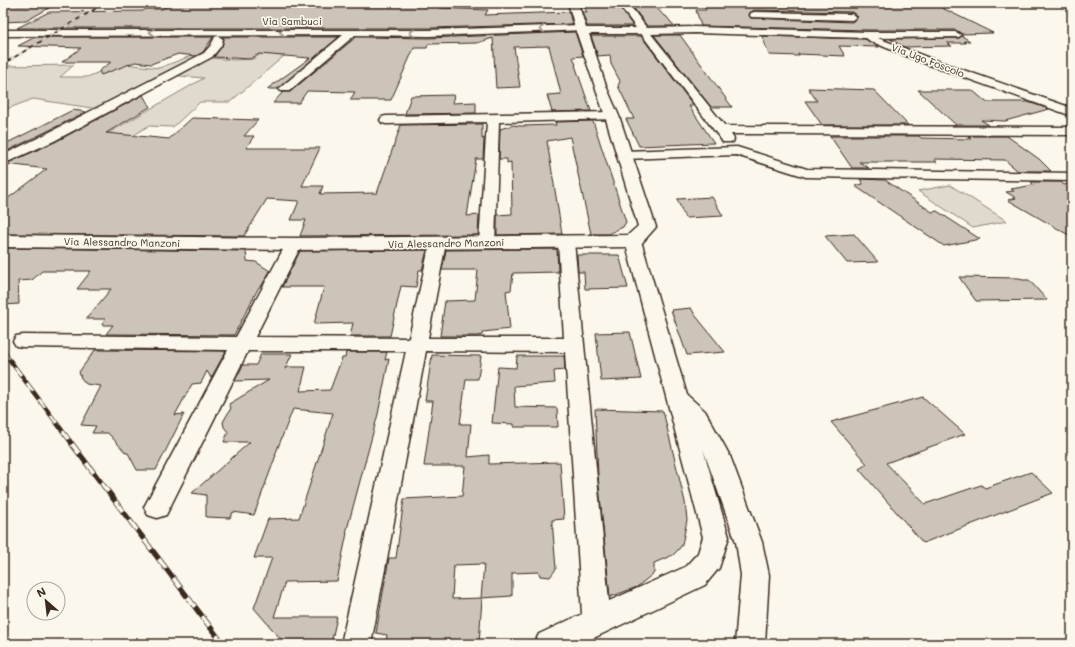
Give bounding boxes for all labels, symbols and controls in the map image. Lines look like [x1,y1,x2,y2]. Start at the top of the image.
street label: Via Sambuci [262,14,322,28]
one-way arrow [539,25,545,34]
one-way arrow [149,28,155,36]
one-way arrow [279,28,285,36]
one-way arrow [409,29,415,37]
street label: Via Ugo Foscolo [889,40,967,80]
street label: Via Alessandro Manzoni [64,234,180,250]
street label: Via Alessandro Manzoni [388,235,504,251]
north arrow [26,581,66,621]
text: N [34,583,48,600]

